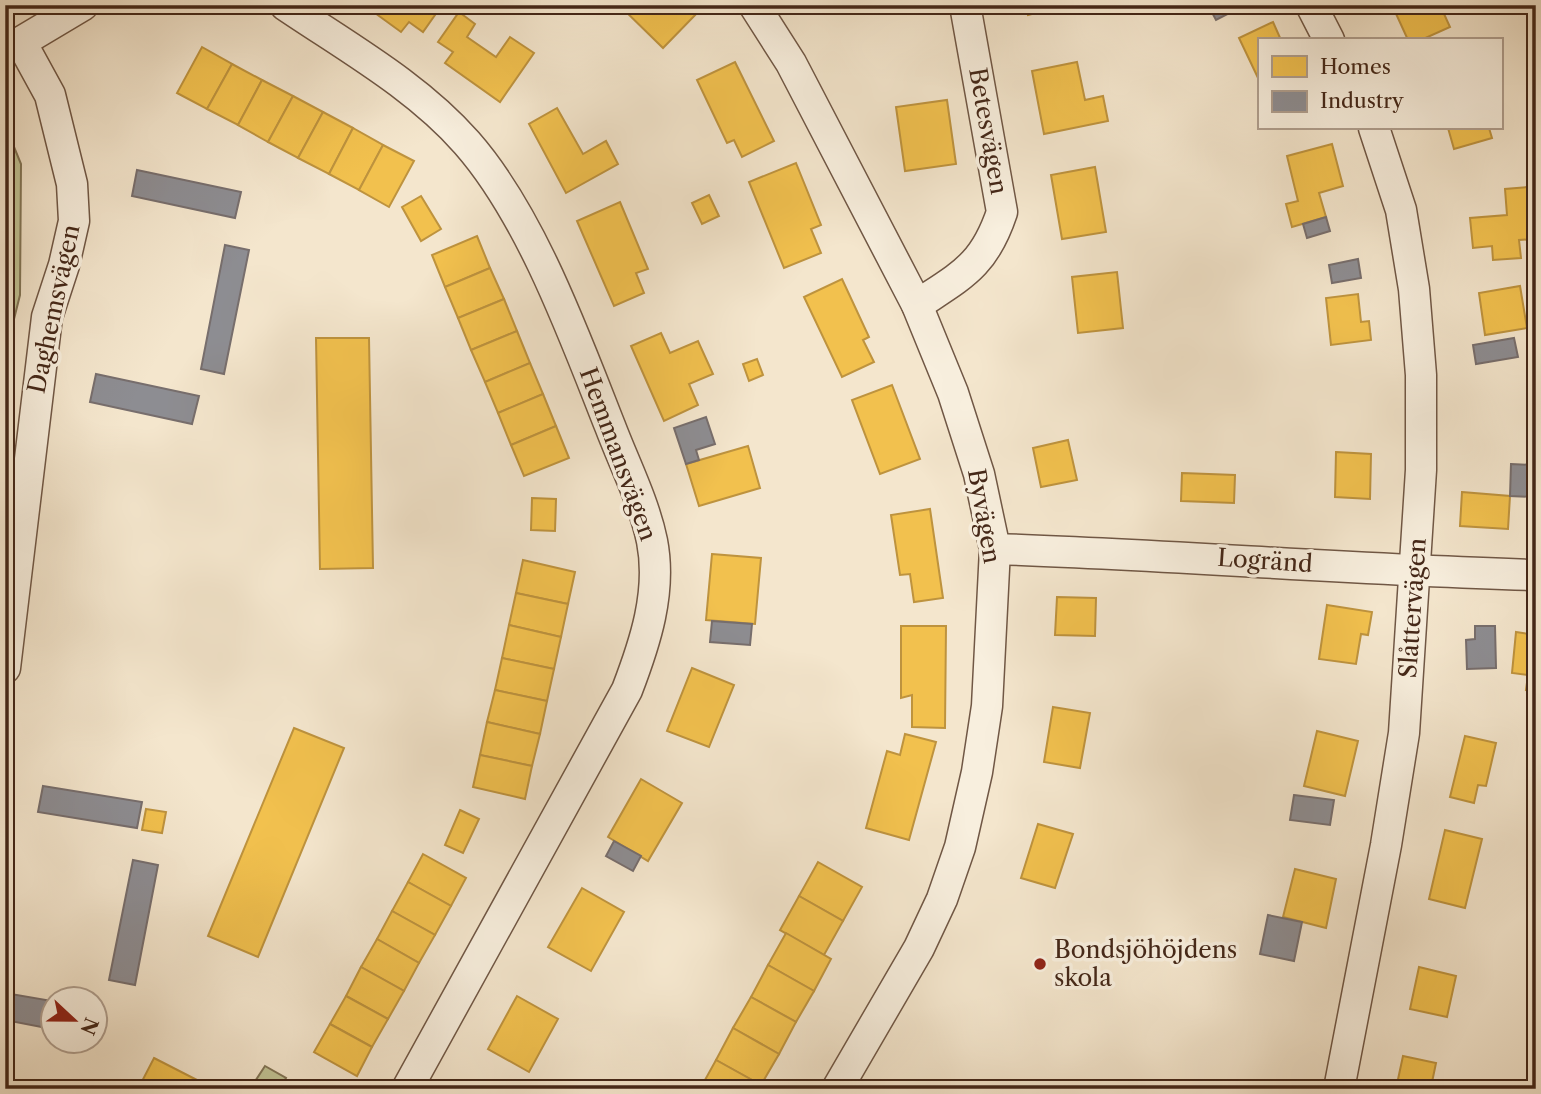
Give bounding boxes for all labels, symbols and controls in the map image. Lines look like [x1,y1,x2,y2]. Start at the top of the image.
legend [1258,38,1502,130]
text: Homes [1320,54,1391,79]
street label: Betesvägen [963,65,1014,197]
text: Industry [1320,88,1404,113]
street label: Daghemsvägen [21,222,86,396]
street label: Hemmansvägen [574,363,663,544]
street label: Byvägen [962,466,1007,566]
street label: Slåttervägen [1393,537,1432,679]
street label: Logränd [1216,543,1314,578]
place label: Bondsjöhöjdens skola [1054,935,1237,992]
marker: Bondsjöhöjdens skola [1032,956,1048,972]
north arrow [38,986,108,1056]
text: N [76,1014,103,1038]

